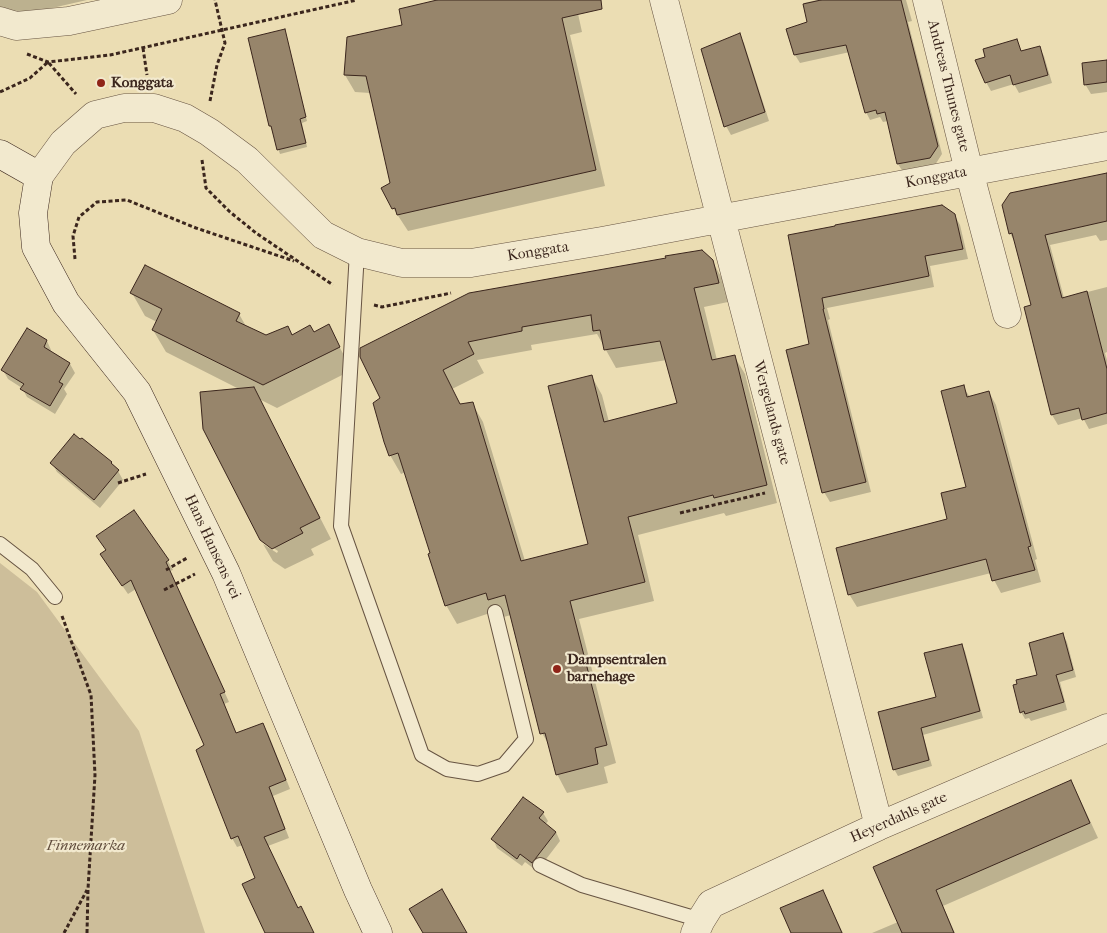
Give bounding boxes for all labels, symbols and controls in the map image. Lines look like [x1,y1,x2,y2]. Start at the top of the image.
street label: Andreas Thunes gate [923,18,973,154]
place label: Konggata [111,74,173,92]
marker: Konggata [95,77,107,89]
street label: Konggata [904,163,968,193]
street label: Konggata [506,238,570,266]
street label: Wergelands gate [748,359,794,467]
street label: Hans Hansens vei [180,492,244,602]
place label: Dampsentralen barnehage [567,651,666,686]
marker: Dampsentralen barnehage [551,663,563,675]
street label: Heyerdahls gate [848,789,950,847]
park label: Finnemarka [47,837,125,855]

